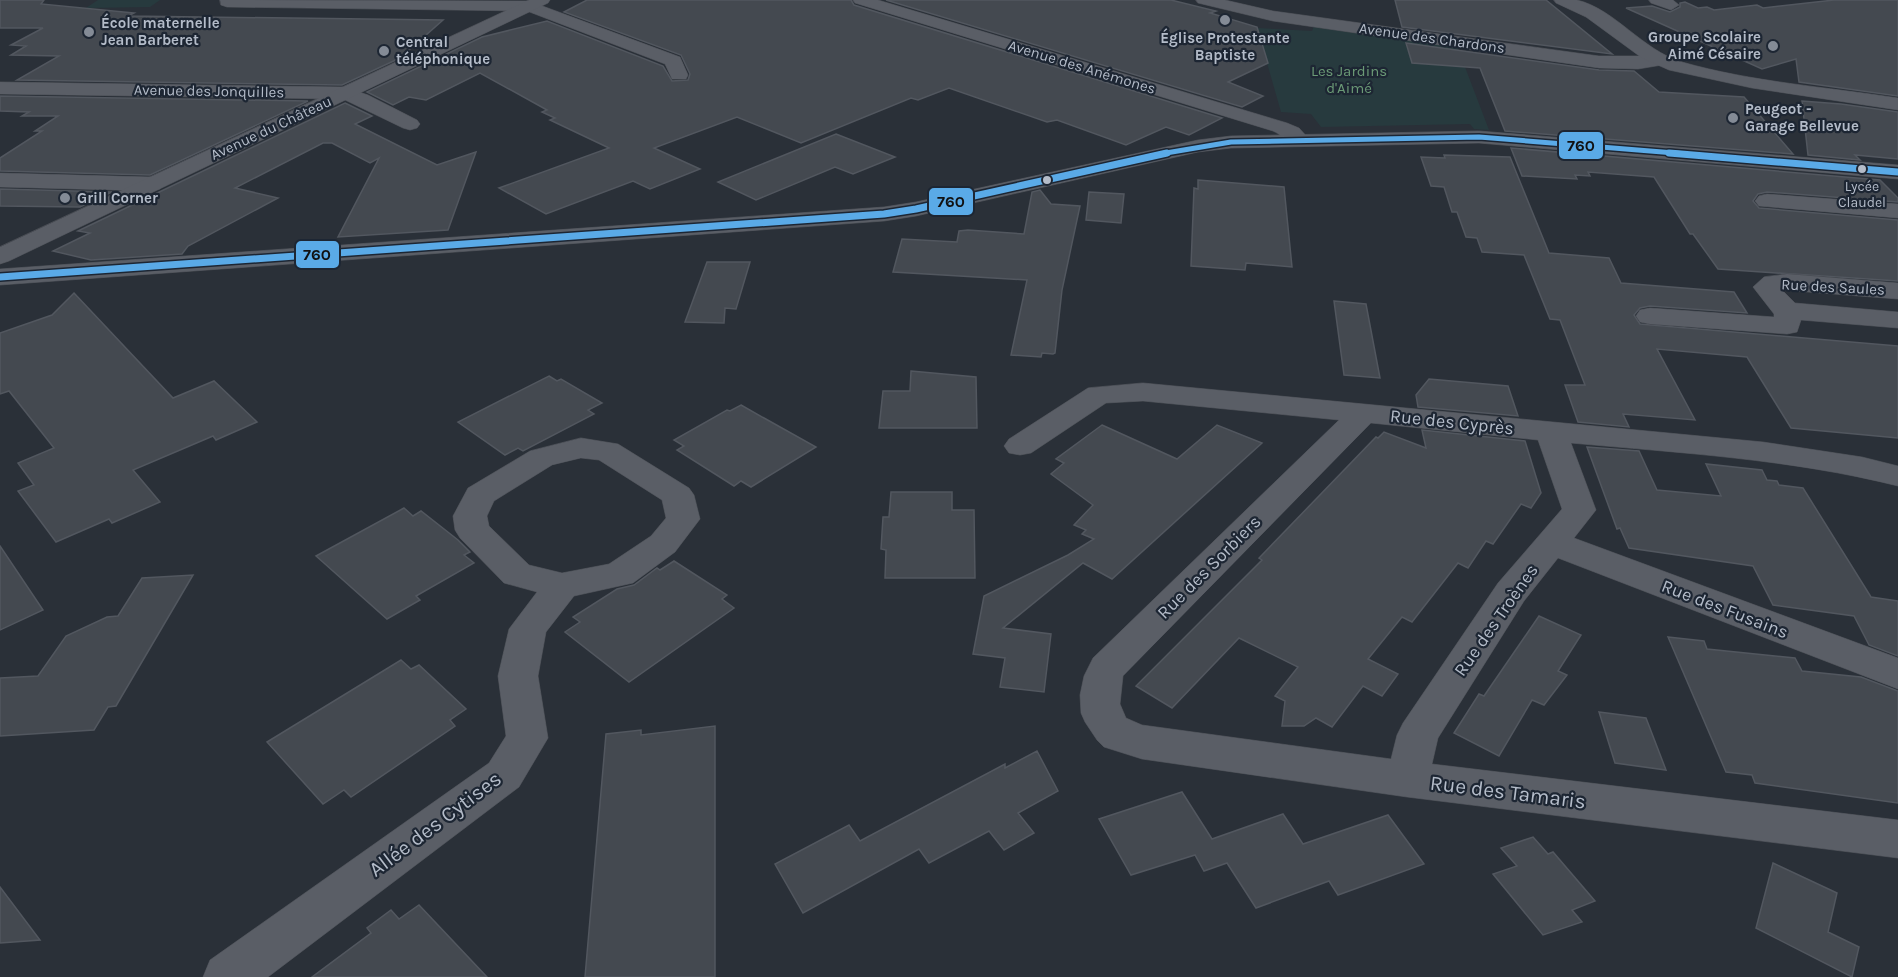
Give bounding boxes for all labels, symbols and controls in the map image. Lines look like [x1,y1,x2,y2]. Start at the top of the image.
place label: École maternelle Jean Barberet [101,13,220,49]
marker: Église Protestante Baptiste [1218,13,1232,27]
street label: Avenue des Chardons [1358,19,1506,57]
marker: École maternelle Jean Barberet [82,25,96,39]
place label: Église Protestante Baptiste [1160,28,1290,64]
place label: Groupe Scolaire Aimé Césaire [1648,28,1761,63]
place label: Central téléphonique [396,33,490,68]
street label: Avenue des Anémones [1006,36,1158,98]
marker: Groupe Scolaire Aimé Césaire [1766,39,1780,53]
marker: Central téléphonique [377,44,391,58]
park label: Les Jardins d'Aimé [1311,62,1387,97]
street label: Avenue des Jonquilles [134,81,284,101]
street label: Avenue du Château [208,92,334,164]
place label: Peugeot - Garage Bellevue [1745,100,1859,135]
marker: Peugeot - Garage Bellevue [1726,111,1740,125]
line badge: 760 [1558,131,1604,160]
text: 760 [1567,136,1595,155]
marker: Lycée Claudel [1856,163,1868,175]
unlabelled marker [1041,174,1053,186]
place label: Lycée Claudel [1838,178,1886,211]
line badge: 760 [928,187,974,216]
place label: Grill Corner [77,189,158,207]
marker: Grill Corner [58,191,72,205]
text: 760 [937,192,965,211]
line badge: 760 [295,240,340,269]
text: 760 [303,245,331,264]
street label: Rue des Saules [1781,275,1885,299]
street label: Rue des Cyprès [1389,405,1515,439]
street label: Rue des Sorbiers [1153,511,1265,623]
street label: Rue des Troènes [1449,560,1543,680]
street label: Rue des Fusains [1658,575,1792,643]
street label: Allée des Cytises [364,766,506,882]
street label: Rue des Tamaris [1429,771,1587,813]

